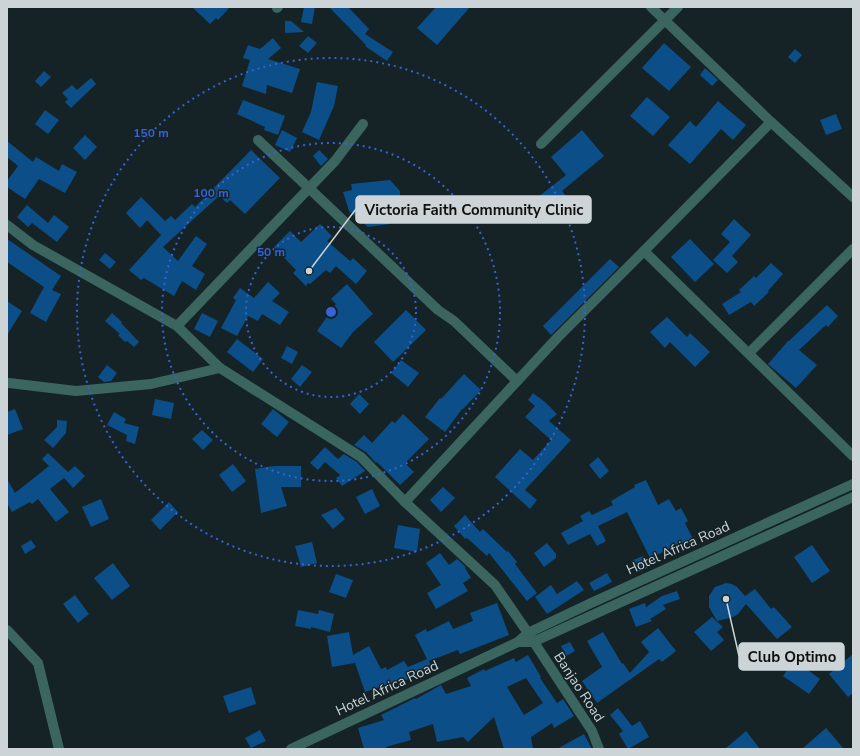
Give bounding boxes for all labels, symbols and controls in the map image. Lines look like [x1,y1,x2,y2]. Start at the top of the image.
text: 150 m [133,125,169,141]
text: 100 m [193,185,229,201]
callout: Victoria Faith Community Clinic [356,196,591,223]
text: Victoria Faith Community Clinic [364,200,583,220]
text: 50 m [257,244,285,260]
centre of rings [324,305,338,319]
street label: Hotel Africa Road [623,517,733,579]
callout: Club Optimo [739,643,844,670]
text: Club Optimo [748,647,837,667]
street label: Banjao Road [549,648,609,726]
street label: Hotel Africa Road [332,656,442,720]

